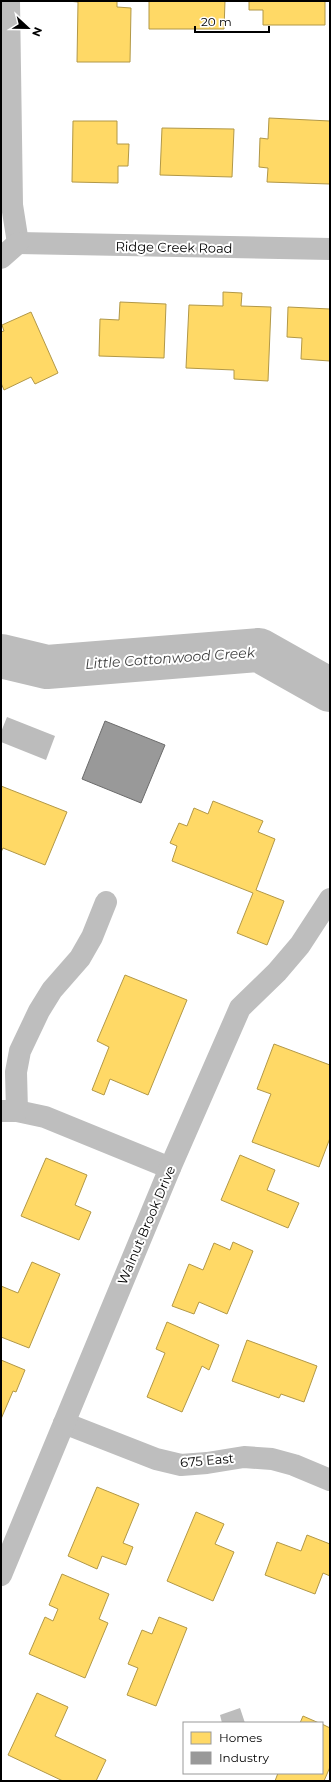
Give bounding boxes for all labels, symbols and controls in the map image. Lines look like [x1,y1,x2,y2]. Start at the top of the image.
north arrow [8,8,48,48]
scale bar [195,8,269,34]
text: 20 m [201,14,232,29]
text: N [29,25,45,38]
street label: Ridge Creek Road [115,238,233,256]
water label: Little Cottonwood Creek [84,643,256,673]
street label: Walnut Brook Drive [114,1163,178,1287]
street label: 675 East [179,1450,235,1470]
legend [183,1722,323,1774]
text: Homes [219,1730,262,1745]
text: Industry [219,1750,269,1765]

